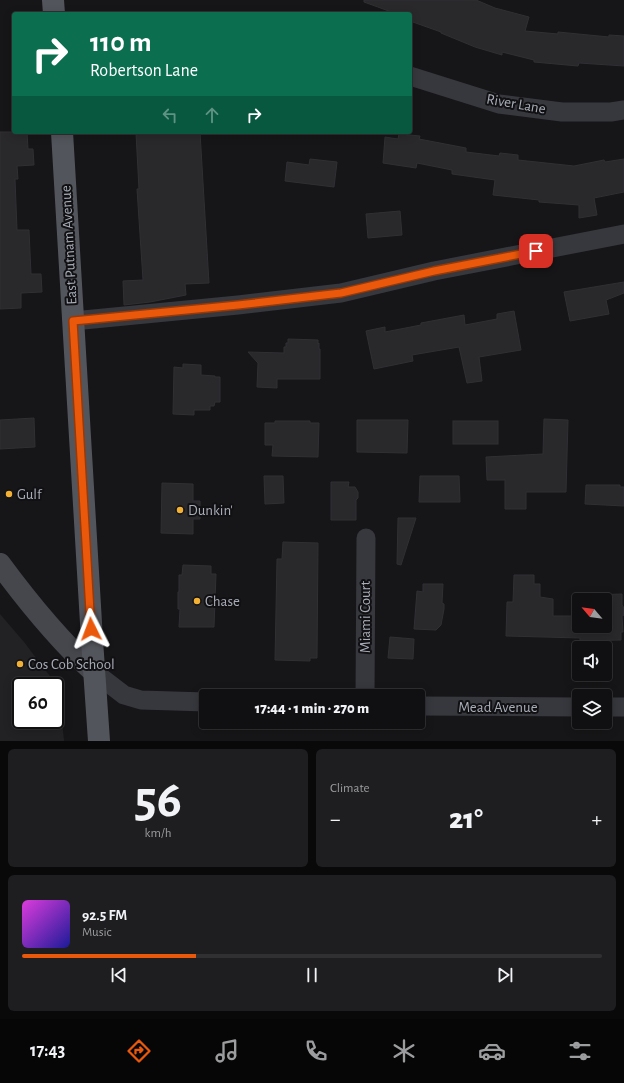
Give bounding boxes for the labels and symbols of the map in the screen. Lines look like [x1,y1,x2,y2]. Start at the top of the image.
street label: River Lane [485,91,547,117]
street label: East Putnam Avenue [58,185,80,305]
pin [519,234,553,268]
place label: Gulf [17,487,43,502]
marker: Gulf [4,489,14,499]
place label: Dunkin' [188,503,233,518]
marker: Dunkin' [175,505,185,515]
street label: Miami Court [358,581,373,653]
north arrow [572,593,612,633]
place label: Chase [205,594,240,609]
marker: Chase [192,596,202,606]
position arrow [70,608,112,650]
place label: Cos Cob School [28,657,115,672]
marker: Cos Cob School [15,659,25,669]
speed limit sign: 60 [12,677,64,729]
street label: Mead Avenue [458,700,538,715]

